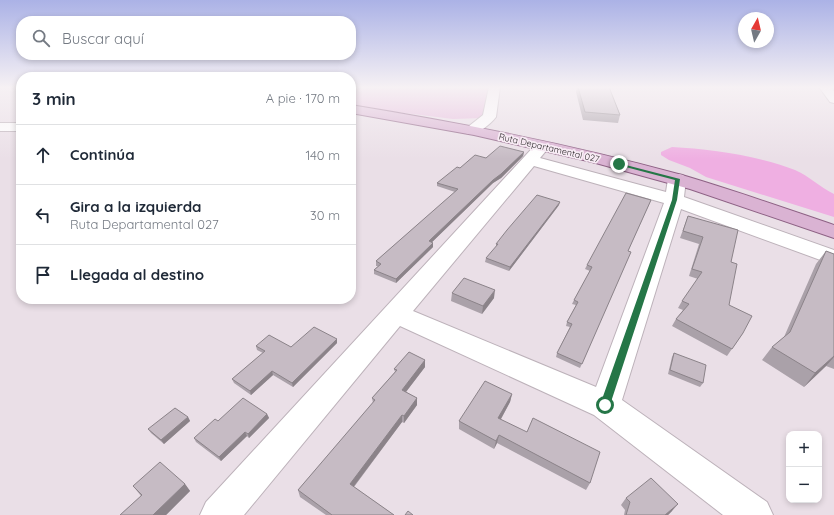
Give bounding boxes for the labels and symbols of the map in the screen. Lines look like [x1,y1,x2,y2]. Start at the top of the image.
north arrow [738,12,774,48]
street label: Ruta Departamental 027 [498,131,601,165]
route end [610,155,628,173]
route start [596,396,614,414]

